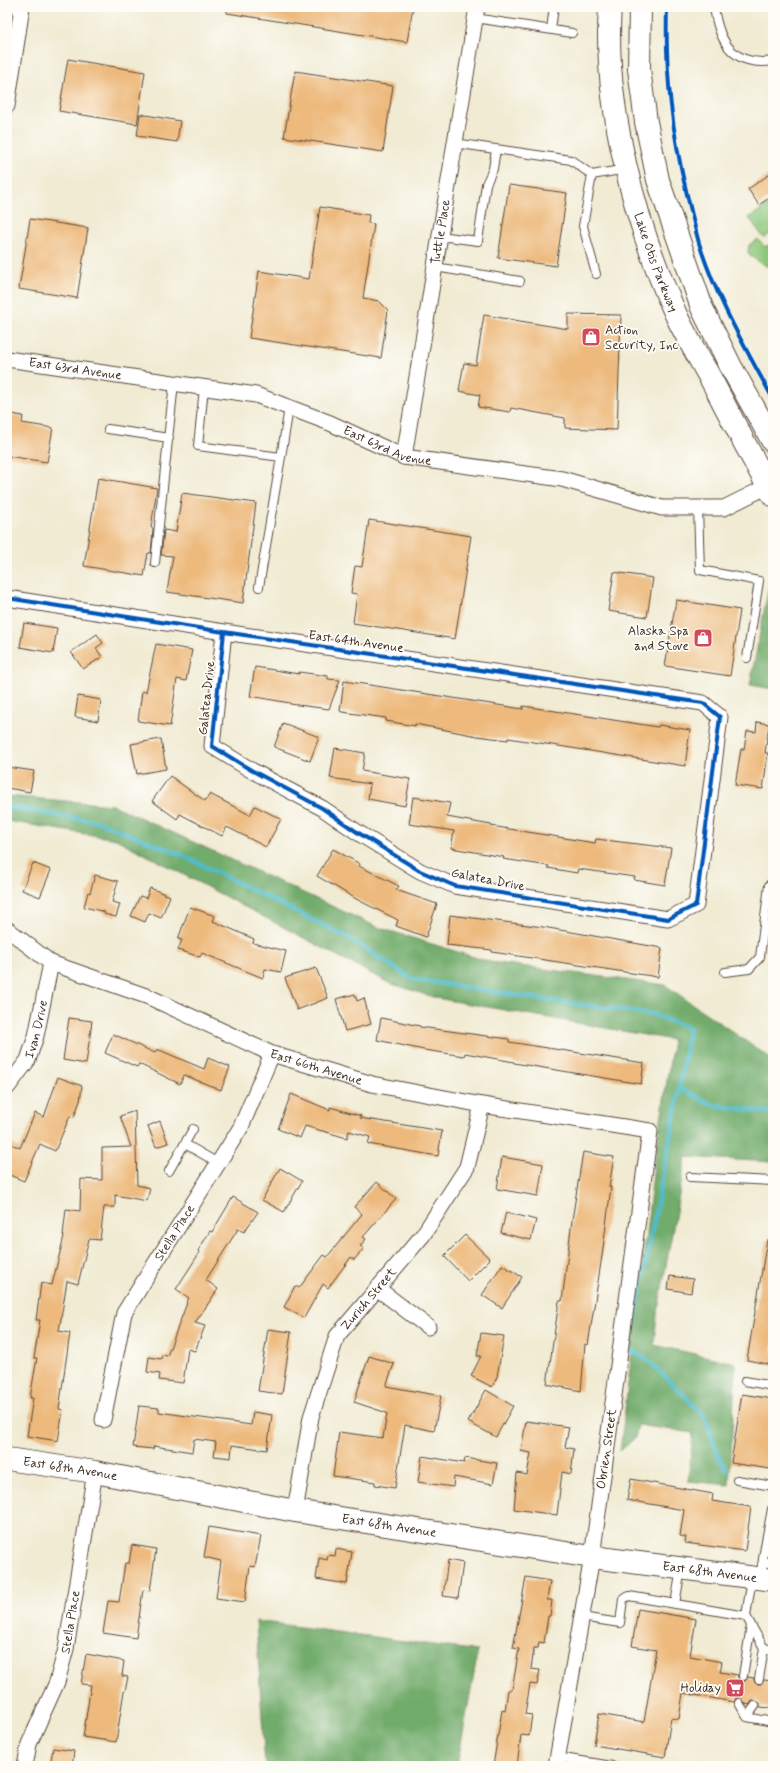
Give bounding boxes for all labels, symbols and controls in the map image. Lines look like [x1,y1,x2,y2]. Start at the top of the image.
street label: Tuttle Place [427,198,454,266]
street label: Lake Otis Parkway [630,210,682,314]
place label: Action Security, Inc [605,322,679,354]
shop icon: Action Security, Inc [580,326,602,348]
street label: East 63rd Avenue [28,354,123,384]
street label: East 63rd Avenue [340,422,433,469]
place label: Alaska Spa and Stove [628,623,689,655]
street label: East 64th Avenue [307,627,405,657]
shop icon: Alaska Spa and Stove [692,627,714,649]
street label: Galatea Drive [195,660,219,736]
street label: Galatea Drive [450,865,526,895]
street label: Ivan Drive [21,998,52,1061]
street label: East 66th Avenue [268,1045,364,1089]
street label: Stella Place [150,1201,199,1264]
street label: Zurich Street [337,1264,400,1334]
street label: Obrien Street [593,1408,621,1490]
street label: East 68th Avenue [22,1453,119,1485]
street label: East 68th Avenue [341,1510,438,1541]
street label: East 68th Avenue [661,1558,758,1586]
street label: Stella Place [57,1589,84,1656]
supermarket icon: Holiday [724,1677,746,1699]
place label: Holiday [681,1680,721,1697]

